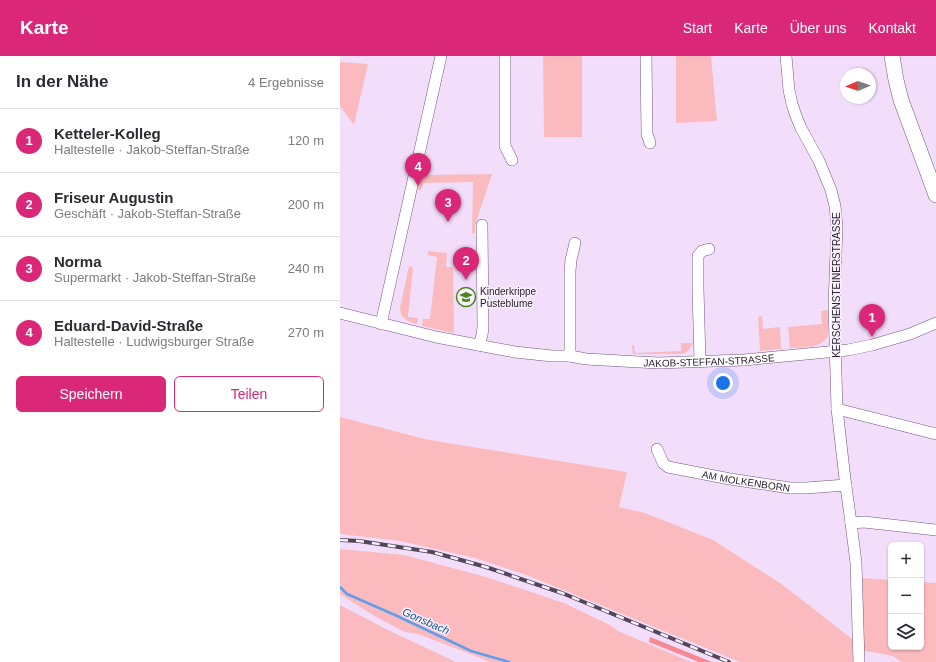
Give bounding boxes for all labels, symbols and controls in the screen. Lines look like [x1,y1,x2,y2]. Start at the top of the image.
text: Karte [20,17,69,38]
text: Start [683,20,712,36]
text: Karte [734,20,768,36]
text: Über uns [790,20,847,36]
text: Kontakt [869,20,916,36]
north arrow [840,68,876,104]
text: In der Nähe [16,72,109,91]
text: 4 Ergebnisse [248,75,324,90]
text: Ketteler-Kolleg [54,125,161,142]
text: 1 [25,133,33,148]
text: 120 m [288,133,324,148]
text: Haltestelle · Jakob-Steffan-Straße [54,142,250,157]
pin: 4 [405,153,431,186]
text: Friseur Augustin [54,189,173,206]
pin: 3 [435,189,461,222]
text: 2 [25,197,33,212]
text: 200 m [288,197,324,212]
text: Geschäft · Jakob-Steffan-Straße [54,206,241,221]
street label: KERSCHENSTEINERSTRASSE [831,212,842,358]
pin: 2 [453,247,479,280]
text: Norma [54,253,102,270]
text: 3 [25,261,33,276]
text: 240 m [288,261,324,276]
text: Supermarkt · Jakob-Steffan-Straße [54,270,256,285]
school or university icon: Kinderkrippe Pusteblume [455,286,477,308]
place label: Kinderkrippe Pusteblume [480,286,537,309]
pin: 1 [859,304,885,337]
text: Eduard-David-Straße [54,317,203,334]
text: 4 [25,325,33,340]
text: 270 m [288,325,324,340]
text: Haltestelle · Ludwigsburger Straße [54,334,254,349]
street label: JAKOB-STEFFAN-STRASSE [643,352,775,369]
your location [713,373,733,393]
button: Speichern [16,376,166,412]
button: Teilen [174,376,324,412]
street label: AM MOLKENBORN [701,469,791,494]
map controls [888,542,924,650]
button: + [888,542,924,578]
button: − [888,578,924,614]
water label: Gonsbach [401,605,451,637]
button: layers [888,614,924,650]

